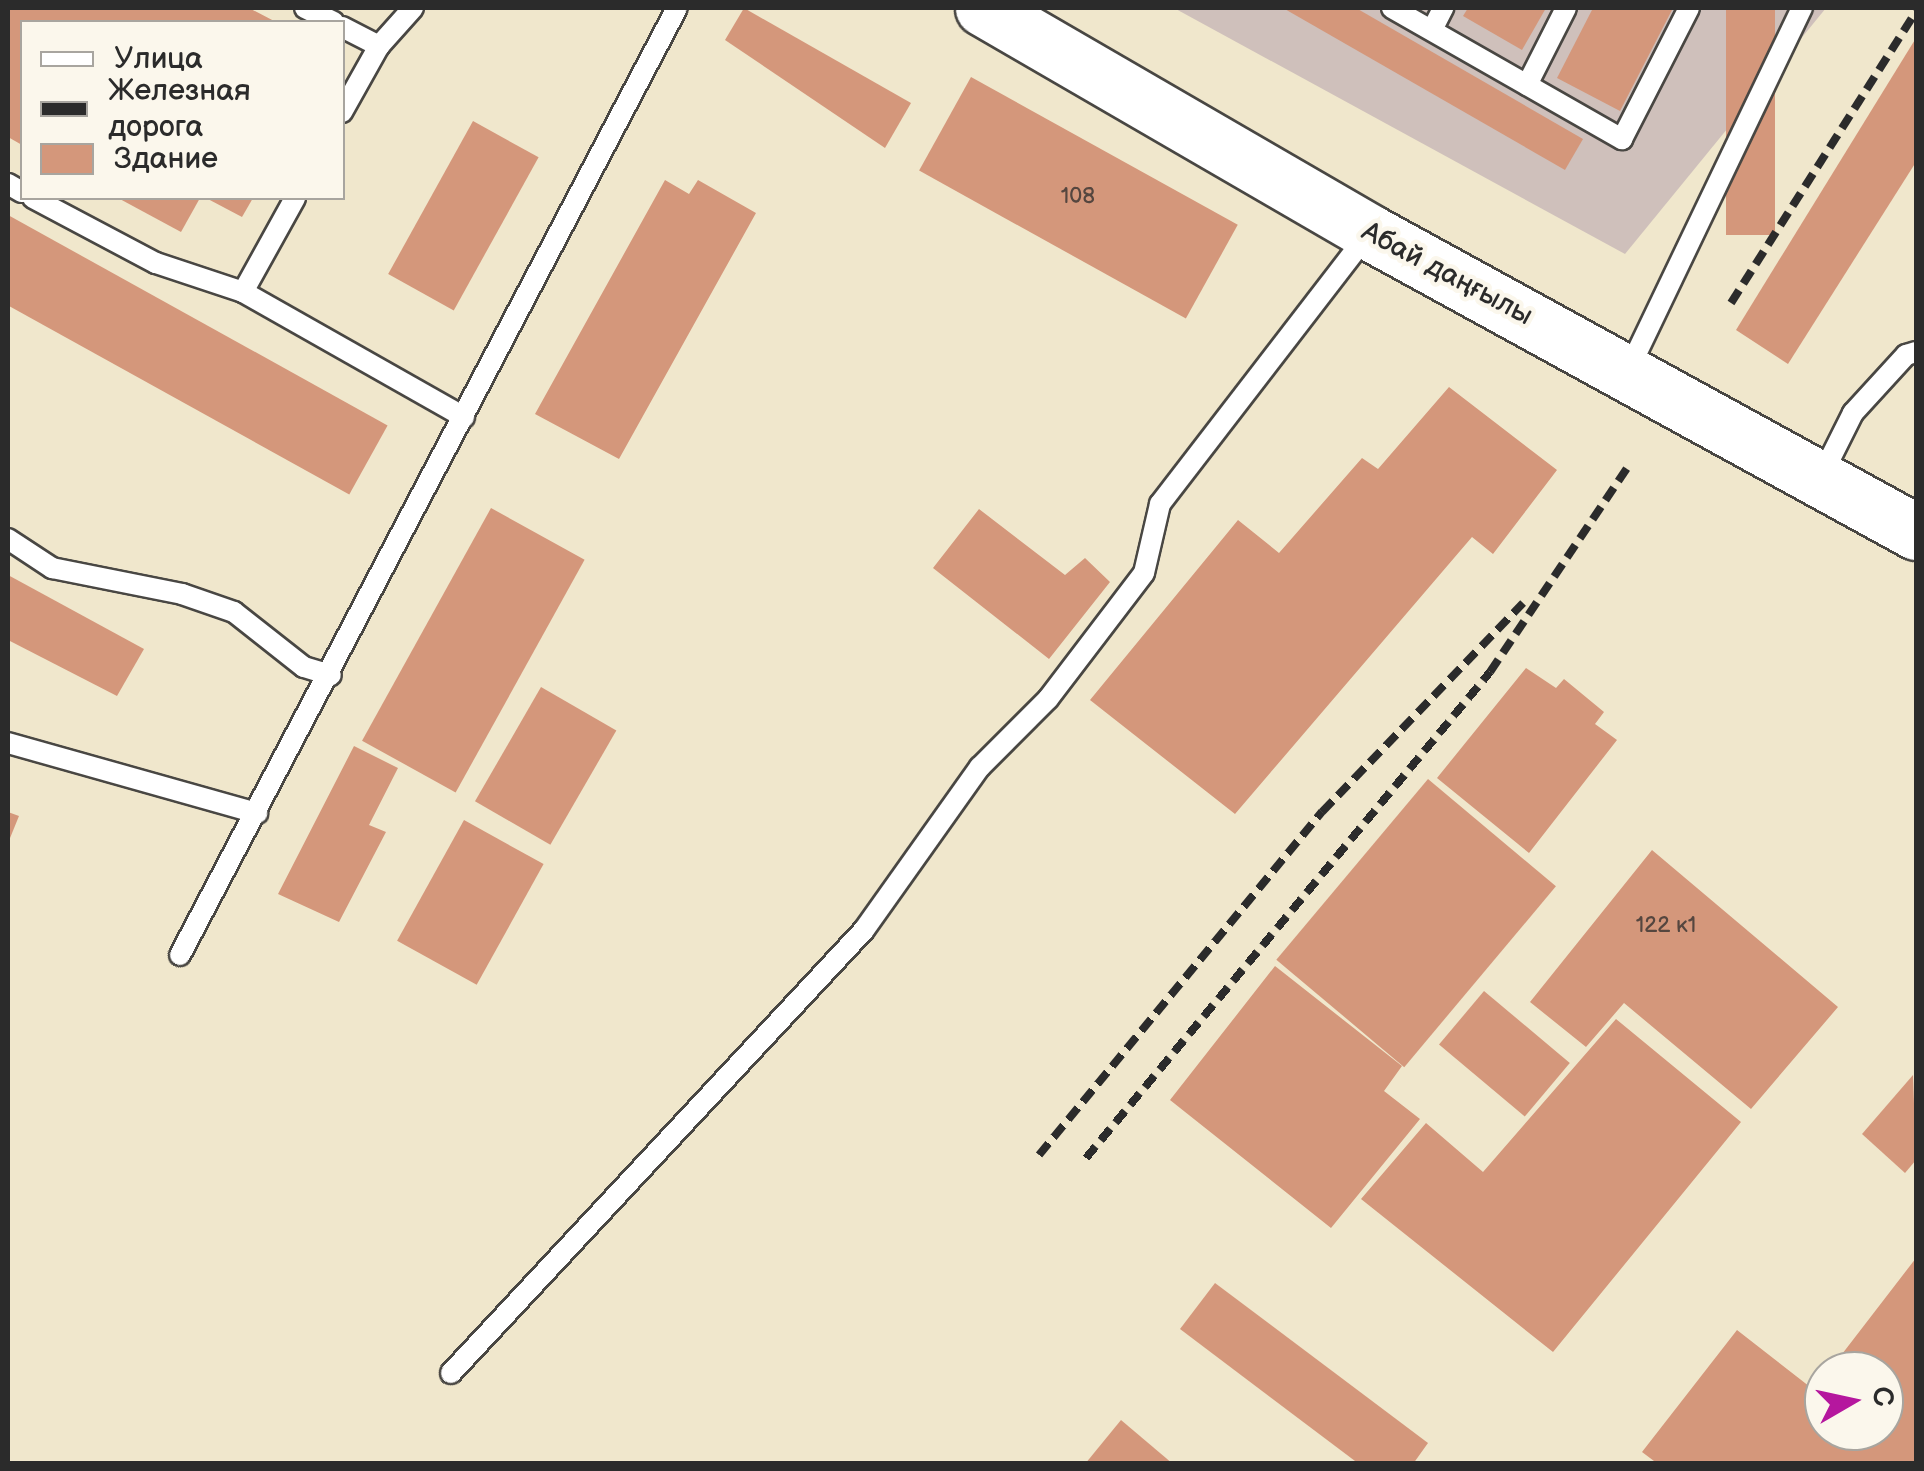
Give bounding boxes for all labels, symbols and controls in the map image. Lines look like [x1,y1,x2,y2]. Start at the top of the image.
legend [20,20,345,200]
text: Улица [114,41,203,77]
text: Железная дорога [108,73,251,145]
text: Здание [114,141,218,177]
house number: 108 [1061,184,1095,210]
street label: Абай даңғылы [1356,215,1538,333]
house number: 122 к1 [1636,913,1696,939]
north arrow [1804,1351,1904,1451]
text: С [1864,1384,1900,1409]

